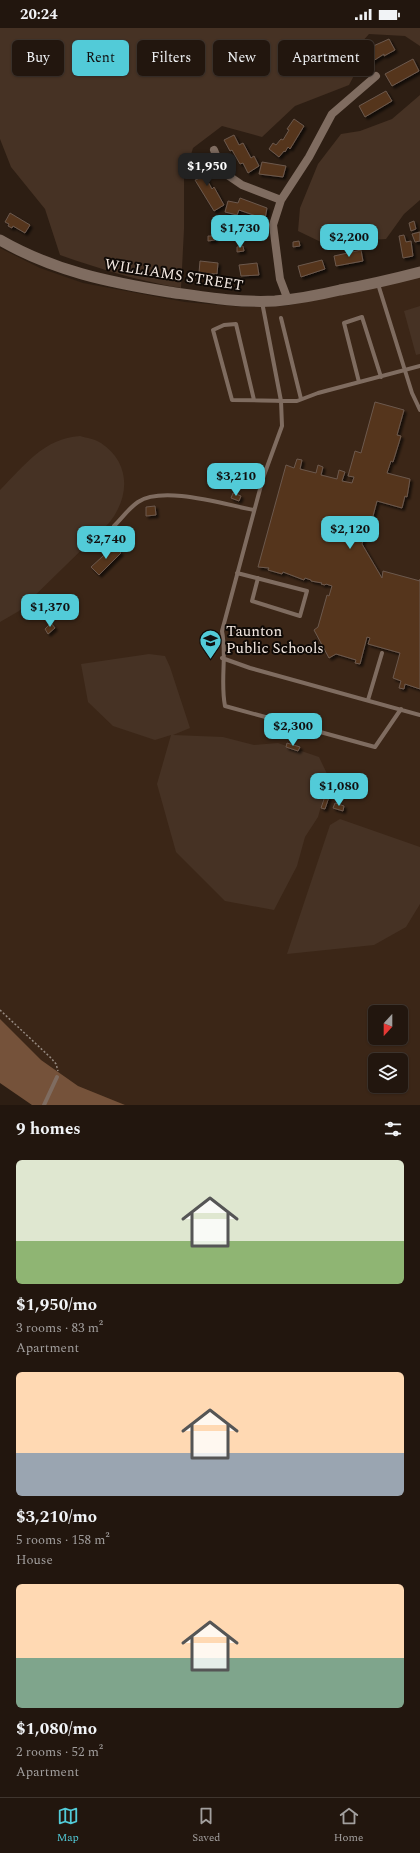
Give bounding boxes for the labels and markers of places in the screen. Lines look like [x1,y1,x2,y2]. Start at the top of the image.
pin: $1,950 [174,153,240,187]
pin: $1,730 [207,215,273,249]
pin: $2,200 [316,224,382,258]
pin: $3,210 [203,463,269,497]
pin: $2,120 [317,516,383,550]
pin: $2,740 [73,526,139,560]
pin: $1,370 [17,594,83,628]
place label: Taunton Public Schools [226,620,324,660]
school or university icon: Taunton Public Schools [197,627,223,660]
pin: $2,300 [260,713,326,747]
pin: $1,080 [306,773,372,807]

